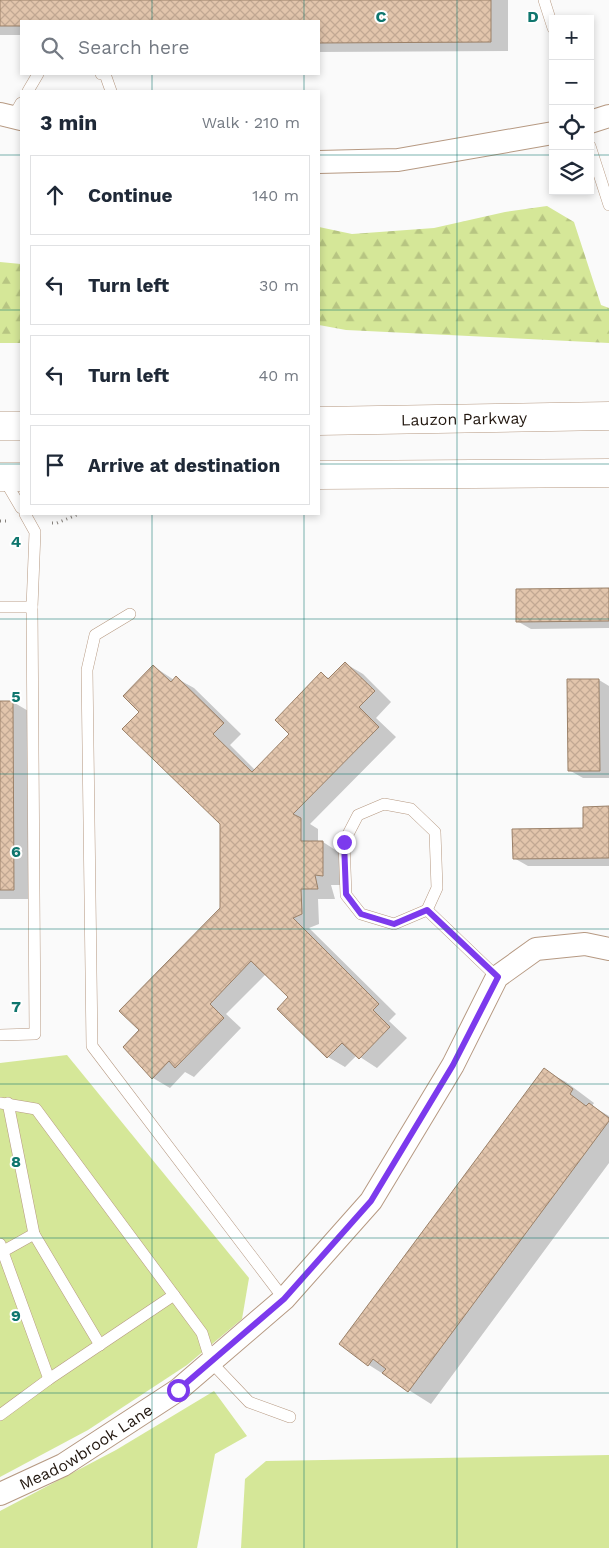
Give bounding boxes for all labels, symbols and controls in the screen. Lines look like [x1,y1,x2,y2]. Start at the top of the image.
text: C [376,7,387,26]
text: D [527,7,539,26]
map controls [549,15,594,195]
button: + [549,15,594,60]
search box [20,20,320,75]
icon: search [38,34,66,62]
text: Search here [78,36,189,59]
button: − [549,60,594,105]
button: locate [549,105,594,150]
text: 3 min [40,110,97,135]
text: Walk · 210 m [202,113,300,132]
button: layers [549,150,594,195]
icon: ahead [41,181,69,209]
text: Continue [88,184,172,207]
text: 140 m [252,186,299,205]
icon: left [41,271,69,299]
text: Turn left [88,274,169,297]
text: 30 m [259,276,299,295]
icon: left [41,361,69,389]
text: Turn left [88,364,169,387]
text: 40 m [259,366,299,385]
street label: Lauzon Parkway [401,408,528,430]
icon: arrive [41,451,69,479]
text: Arrive at destination [88,454,280,477]
text: 4 [11,532,21,551]
text: 5 [11,687,21,706]
route end [333,831,356,854]
text: 6 [11,842,21,861]
text: 7 [11,997,21,1016]
text: 8 [11,1152,21,1171]
text: 9 [11,1306,21,1325]
route start [167,1379,190,1402]
street label: Meadowbrook Lane [16,1400,156,1494]

